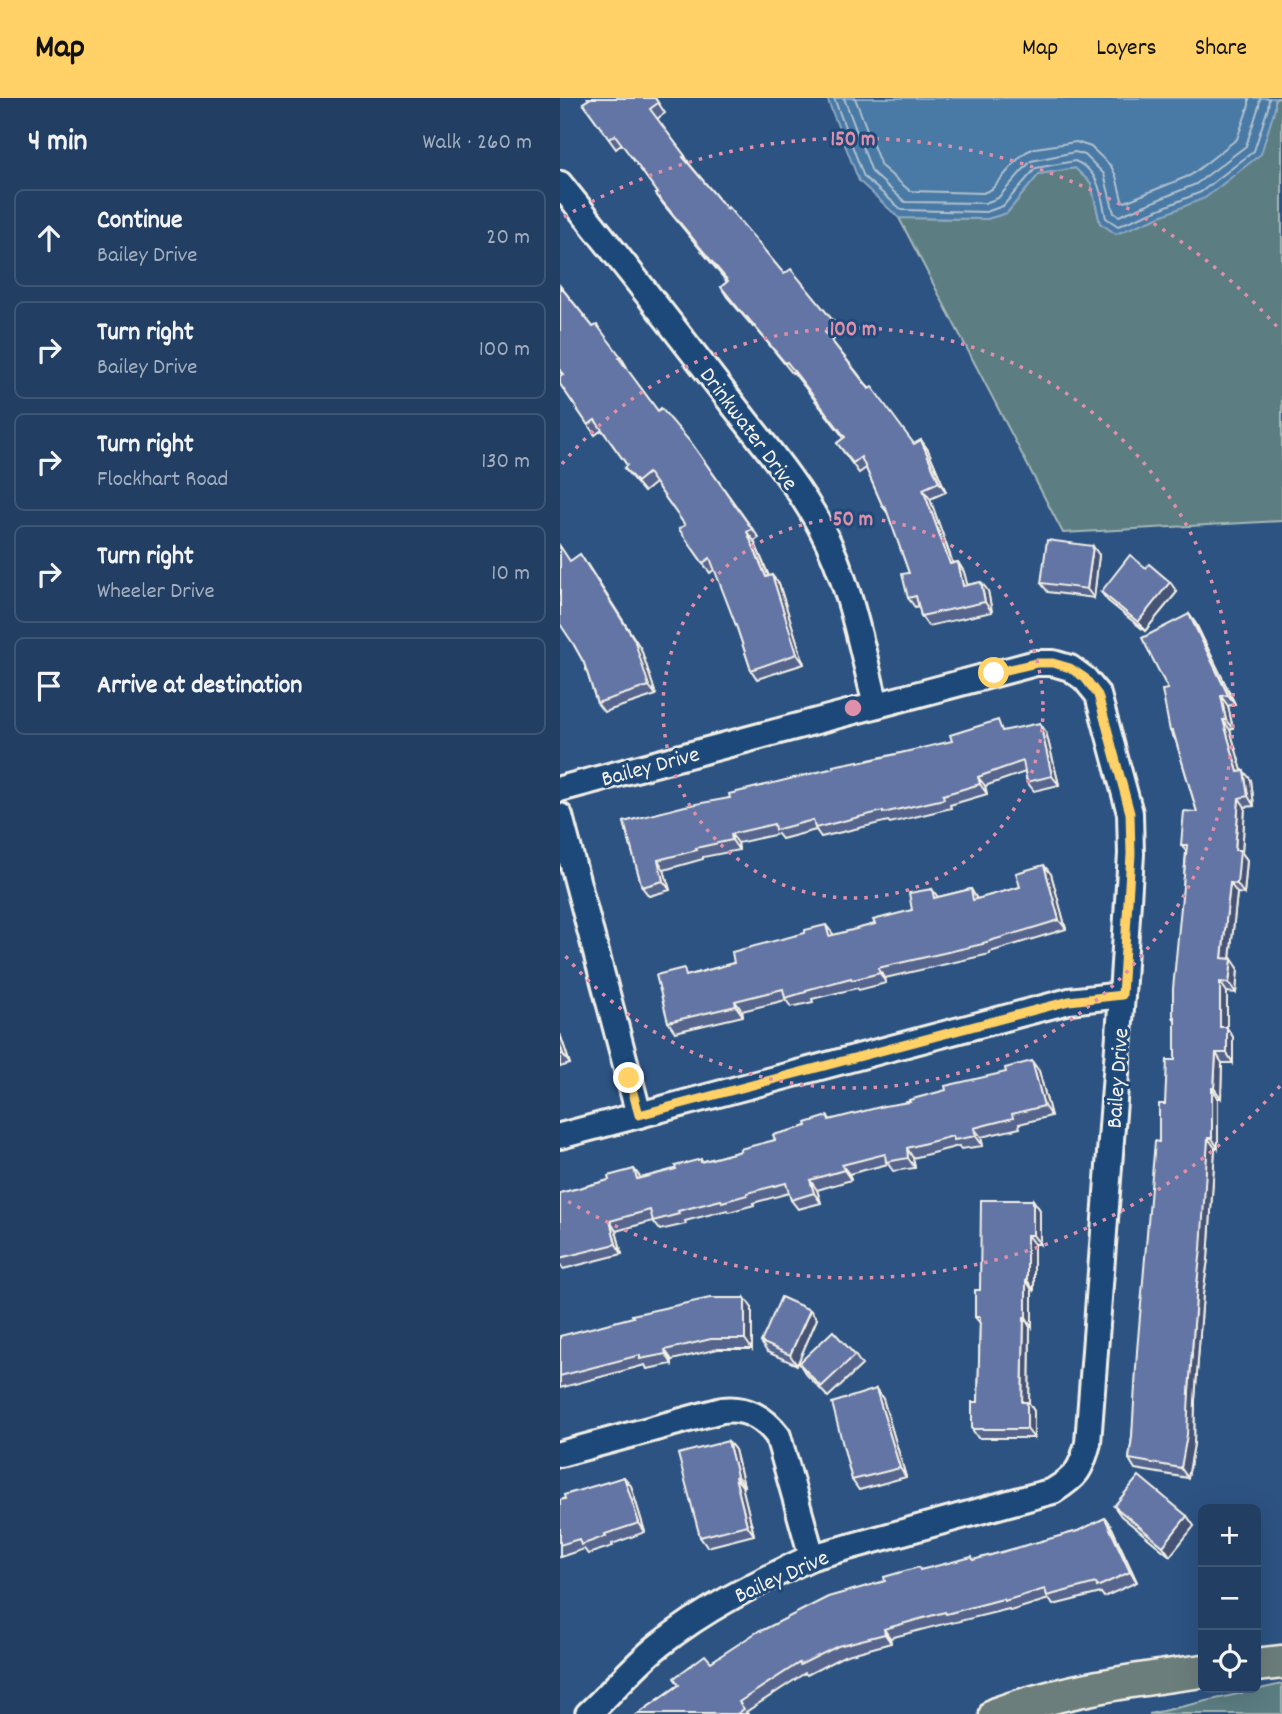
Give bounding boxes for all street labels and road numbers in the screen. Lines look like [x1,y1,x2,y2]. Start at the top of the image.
street label: Drinkwater Drive [690,361,805,499]
street label: Bailey Drive [598,739,704,797]
street label: Bailey Drive [1100,1027,1139,1129]
street label: Bailey Drive [730,1543,835,1614]

